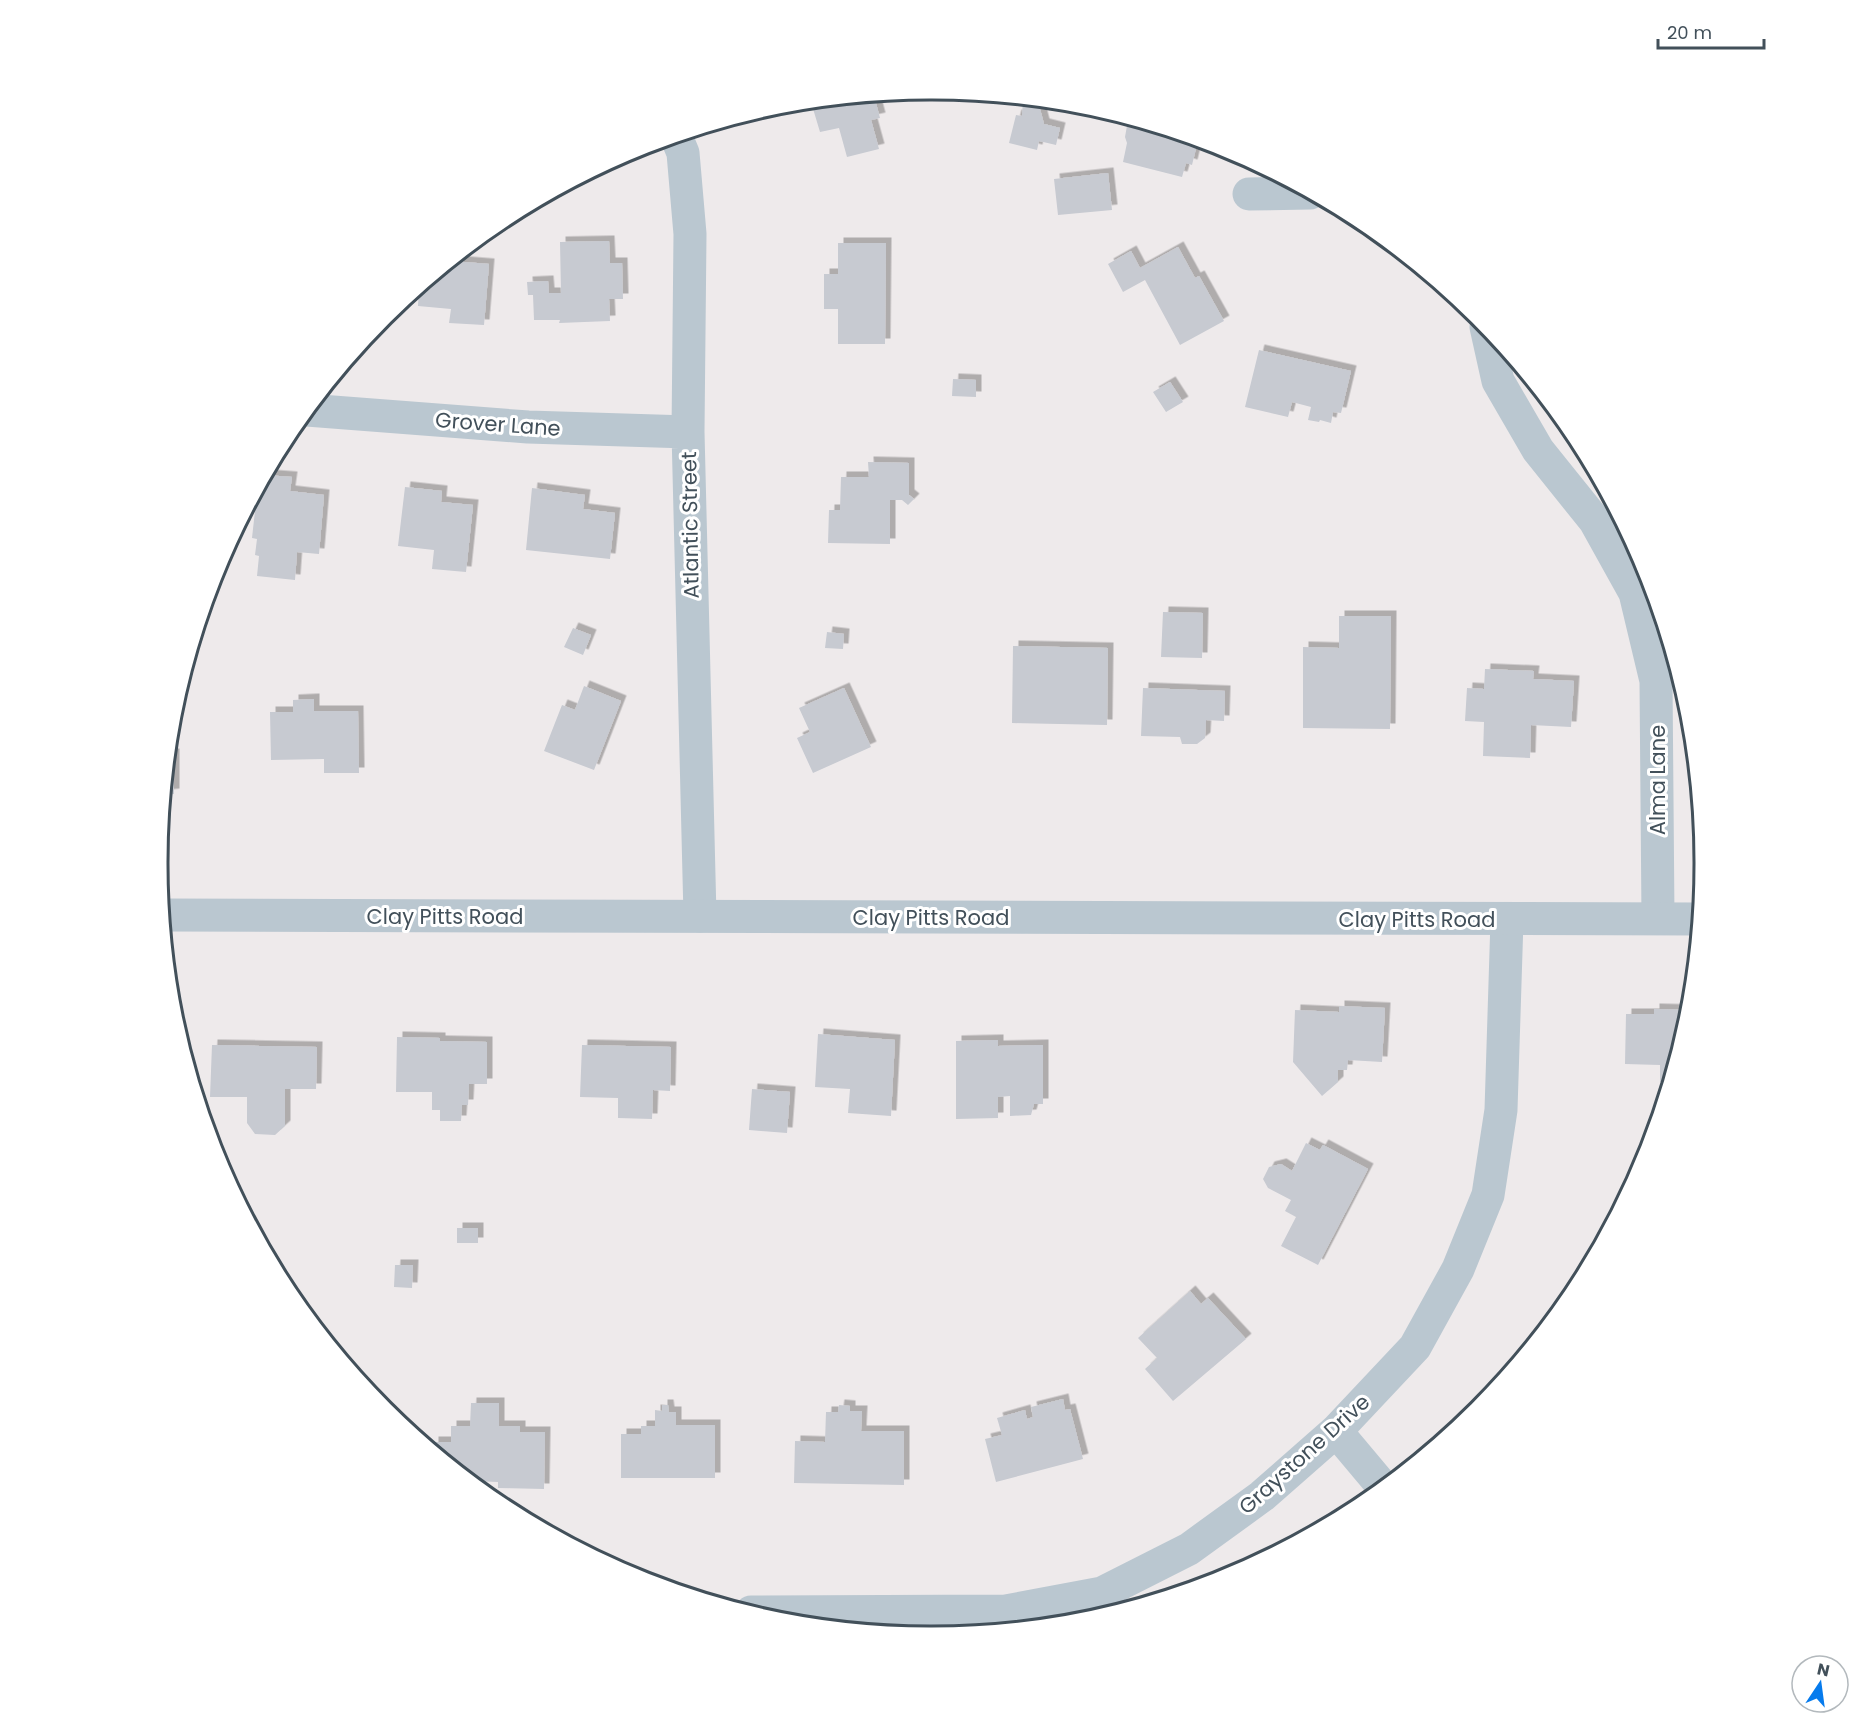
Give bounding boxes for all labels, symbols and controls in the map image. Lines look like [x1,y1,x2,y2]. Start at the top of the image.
scale bar [1658,12,1764,50]
text: 20 m [1667,20,1712,45]
street label: Grover Lane [434,405,562,443]
street label: Atlantic Street [674,451,706,599]
street label: Alma Lane [1643,725,1672,835]
street label: Clay Pitts Road [367,902,523,931]
street label: Clay Pitts Road [853,903,1009,932]
street label: Clay Pitts Road [1339,905,1495,934]
street label: Graystone Drive [1232,1387,1376,1521]
north arrow [1790,1654,1850,1714]
text: N [1815,1657,1832,1682]

